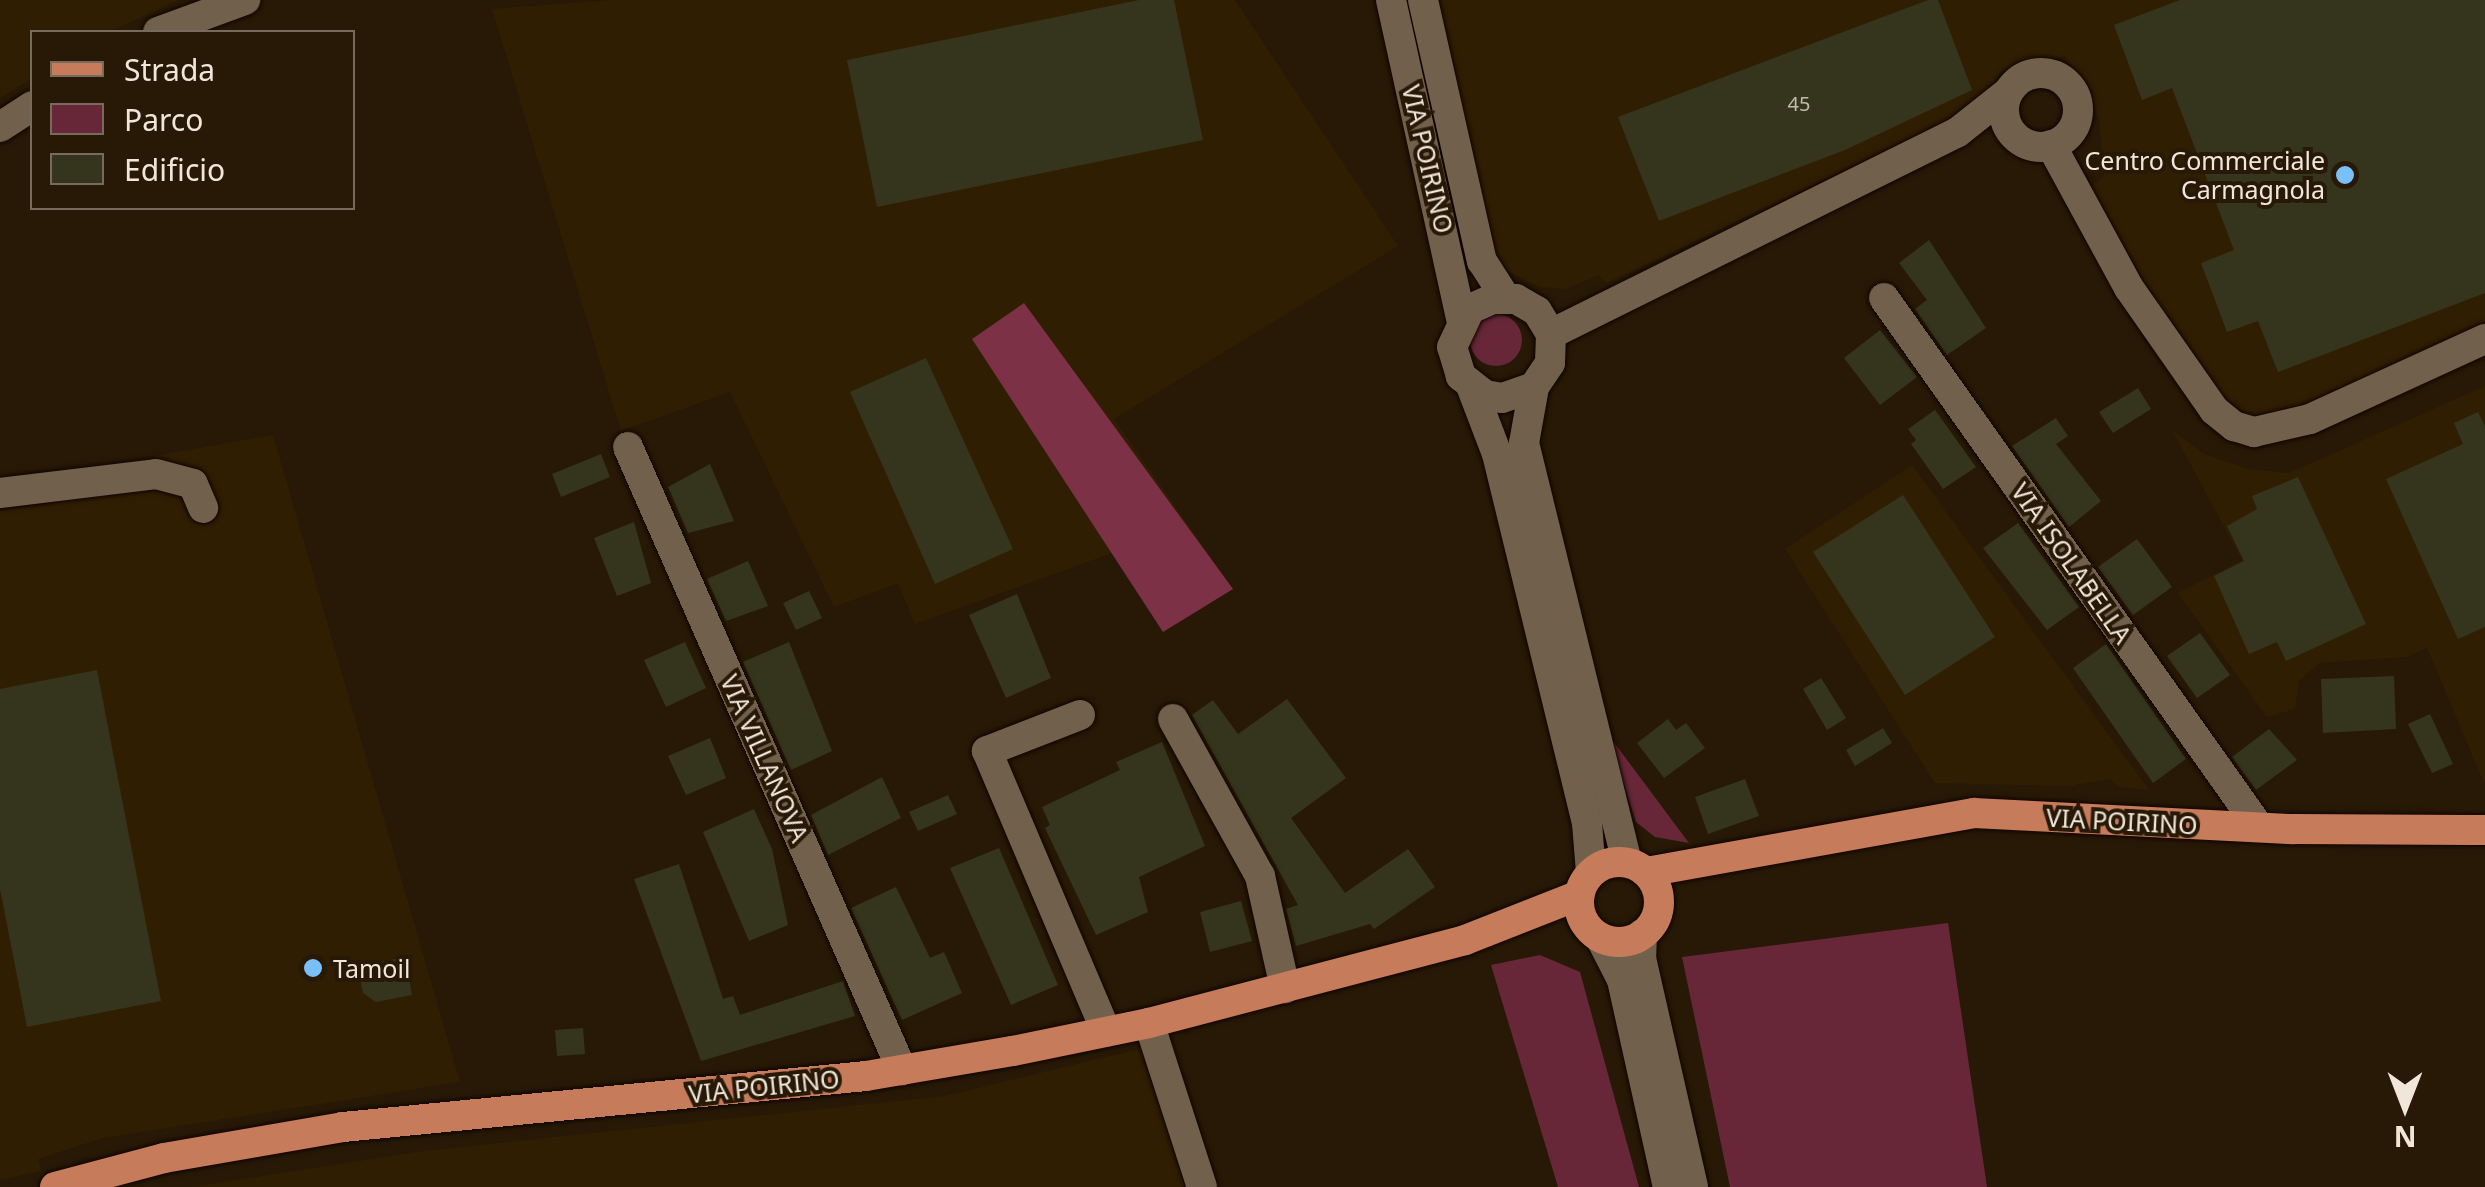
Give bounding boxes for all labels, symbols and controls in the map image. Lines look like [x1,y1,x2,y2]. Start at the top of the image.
legend [30,30,355,210]
text: Strada [124,49,215,90]
street label: VIA POIRINO [1396,82,1460,236]
house number: 45 [1788,91,1810,115]
text: Parco [124,99,203,140]
place label: Centro Commerciale Carmagnola [2085,146,2325,205]
text: Edificio [124,149,225,190]
marker: Centro Commerciale Carmagnola [2334,164,2356,186]
street label: VIA ISOLABELLA [2005,477,2139,649]
street label: VIA VILLANOVA [715,670,815,846]
street label: VIA POIRINO [2046,802,2198,840]
place label: Tamoil [333,953,410,983]
marker: Tamoil [302,957,324,979]
north arrow [2355,1057,2455,1157]
street label: VIA POIRINO [687,1063,841,1109]
text: N [2394,1118,2416,1156]

